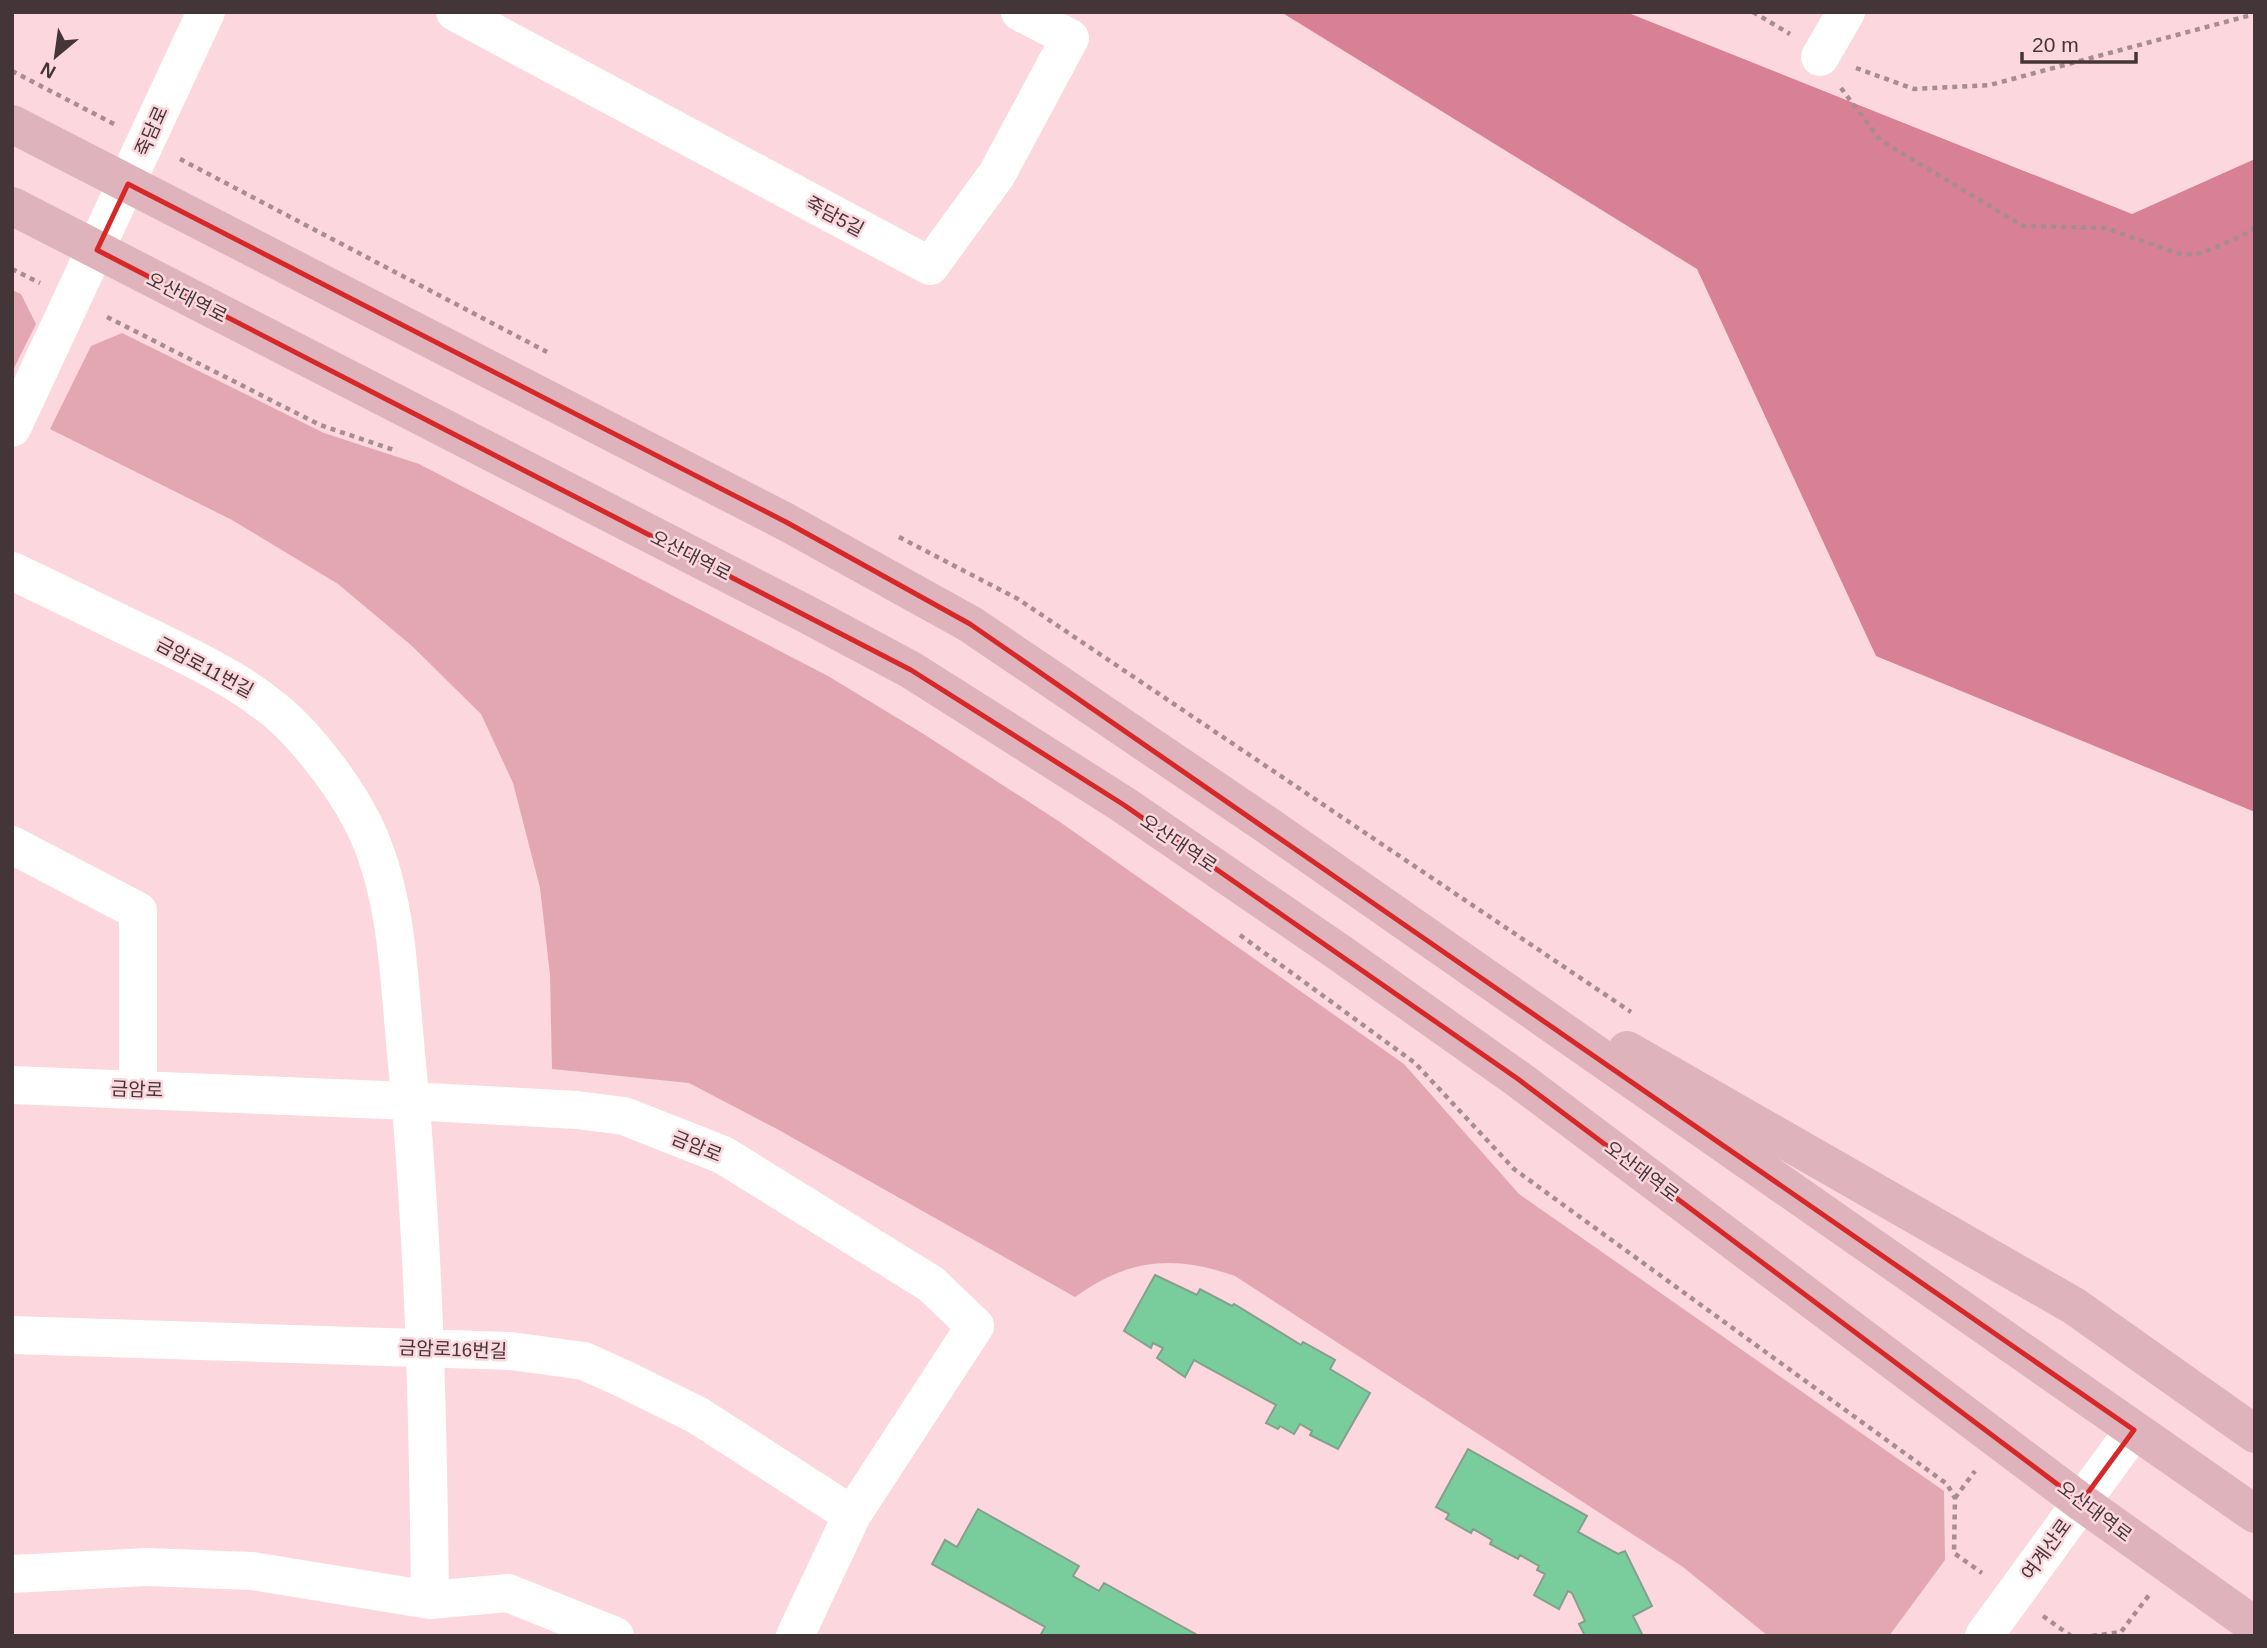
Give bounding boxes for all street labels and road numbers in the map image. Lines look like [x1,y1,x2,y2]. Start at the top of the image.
street label: 죽담로 [131,103,172,159]
street label: 죽담5길 [802,192,868,241]
street label: 오산대역로 [143,268,230,327]
street label: 오산대역로 [647,526,734,585]
street label: 금암로11번길 [153,633,257,702]
street label: 오산대역로 [1137,810,1221,877]
street label: 금암로 [110,1078,164,1101]
street label: 금암로 [669,1127,725,1166]
street label: 오산대역로 [1600,1137,1683,1206]
street label: 금암로16번길 [398,1337,508,1362]
street label: 오산대역로 [2053,1477,2136,1546]
street label: 여계산로 [2017,1515,2075,1584]

